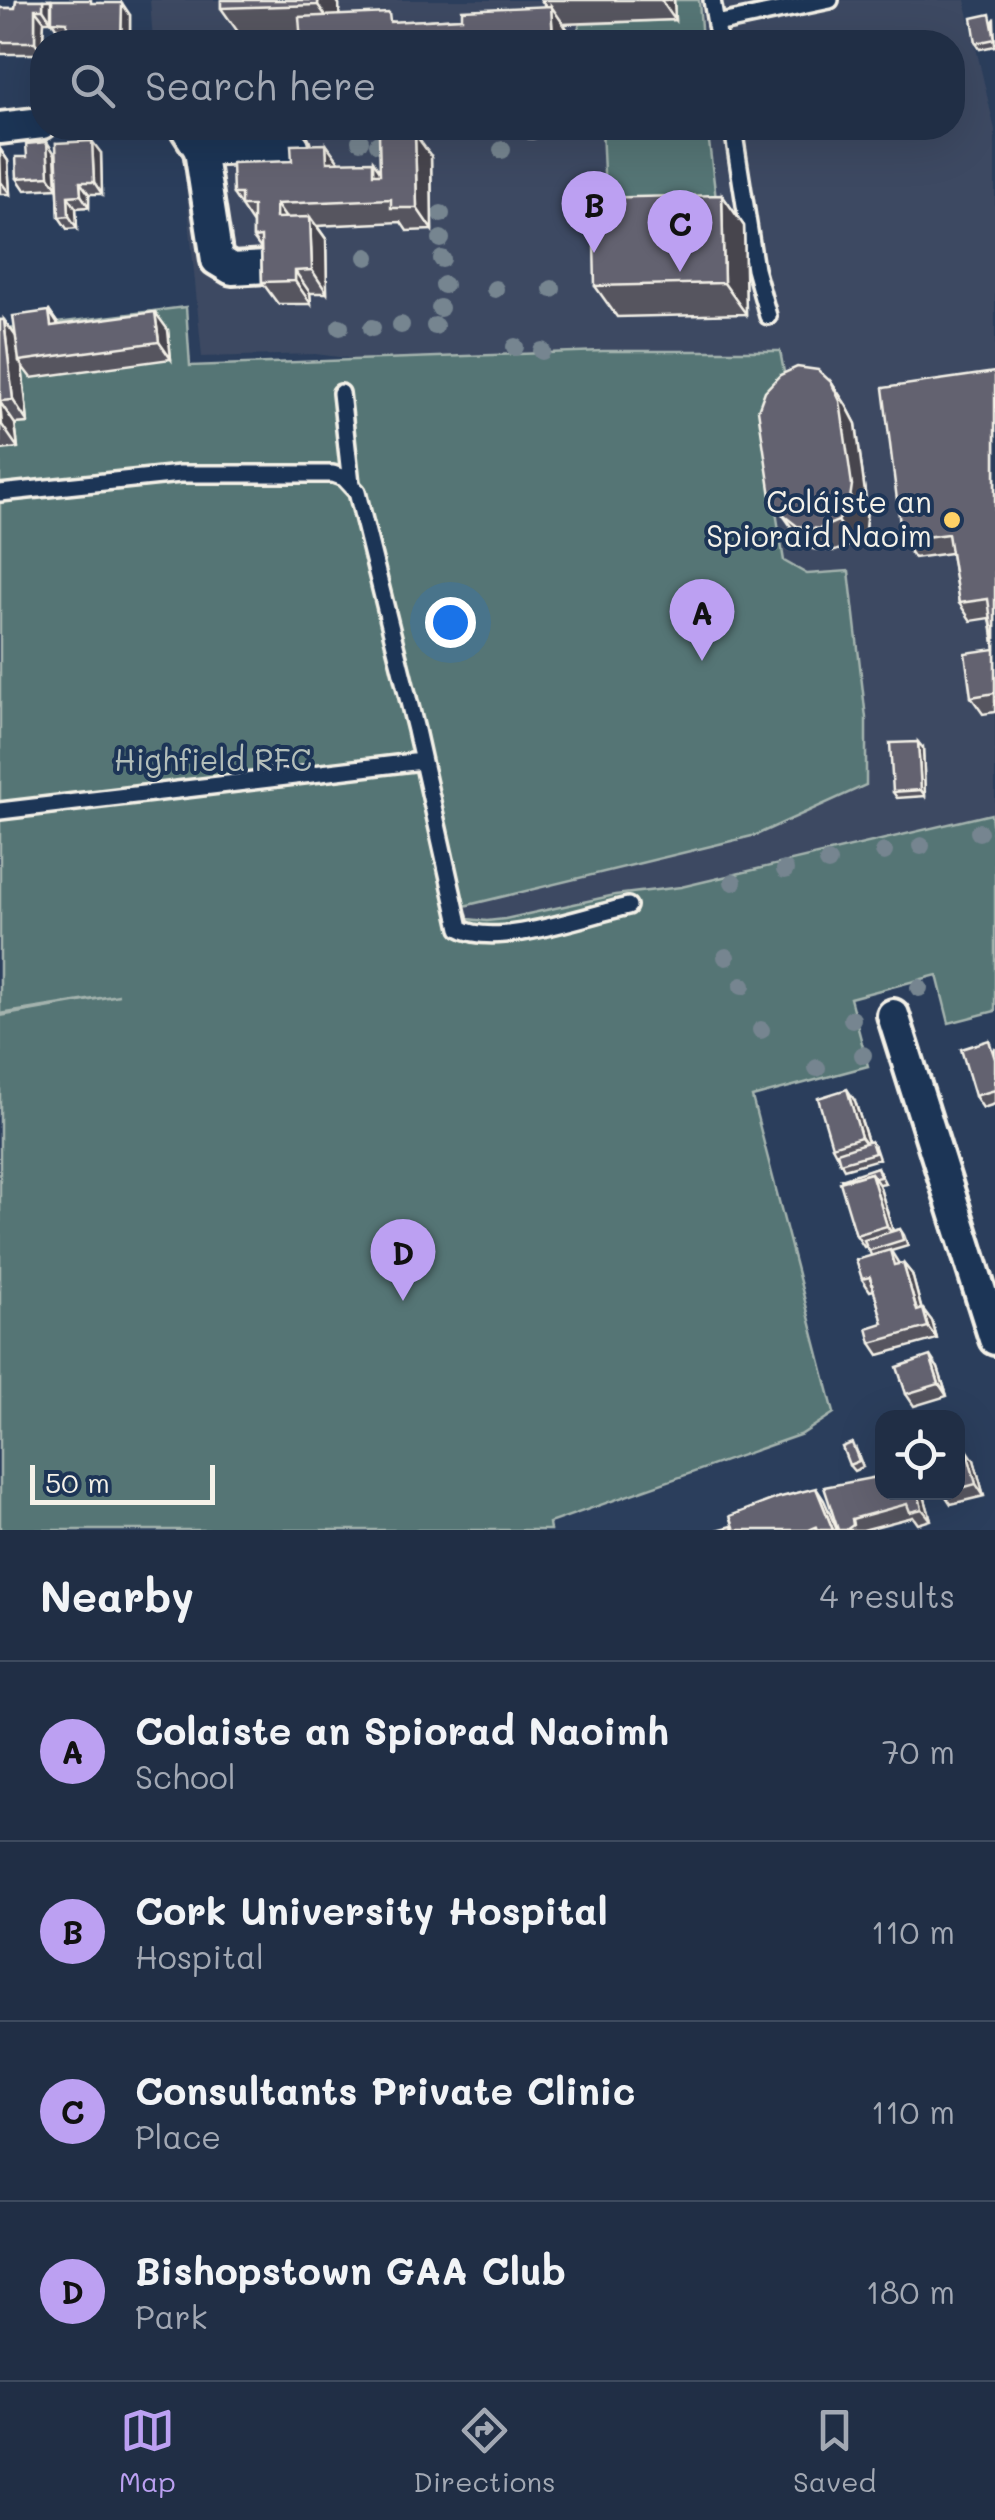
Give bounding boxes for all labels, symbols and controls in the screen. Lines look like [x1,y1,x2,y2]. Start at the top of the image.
search box [30,30,965,140]
icon: search [65,58,120,113]
text: Search here [145,60,376,110]
pin: B [562,170,626,253]
pin: C [648,190,712,272]
place label: Coláiste an Spioraid Naoim [706,481,932,555]
marker: Coláiste an Spioraid Naoim [941,509,963,531]
pin: A [670,578,734,661]
your location [425,597,476,648]
park label: Highfield RFC [114,739,312,779]
pin: D [370,1218,436,1301]
map controls [875,1410,965,1500]
button: locate [875,1410,965,1500]
scale bar [30,1460,215,1504]
text: 50 m [45,1464,110,1500]
text: Nearby [40,1568,194,1623]
text: 4 results [819,1574,955,1616]
text: Colaiste an Spiorad Naoimh [135,1705,669,1755]
text: A [61,1730,84,1772]
text: 70 m [882,1730,955,1772]
text: School [135,1755,236,1797]
text: Cork University Hospital [135,1885,608,1935]
text: B [62,1910,83,1952]
text: 110 m [871,1910,955,1952]
text: Hospital [135,1935,264,1977]
text: Consultants Private Clinic [135,2065,635,2115]
text: C [61,2090,84,2132]
text: 110 m [871,2090,955,2132]
text: Place [135,2115,221,2157]
text: Bishopstown GAA Club [135,2245,566,2295]
text: D [61,2270,84,2312]
text: 180 m [866,2270,955,2312]
text: Park [135,2295,208,2337]
tab: Map [119,2403,176,2499]
tab: Directions [413,2403,556,2499]
tab: Saved [793,2403,876,2499]

